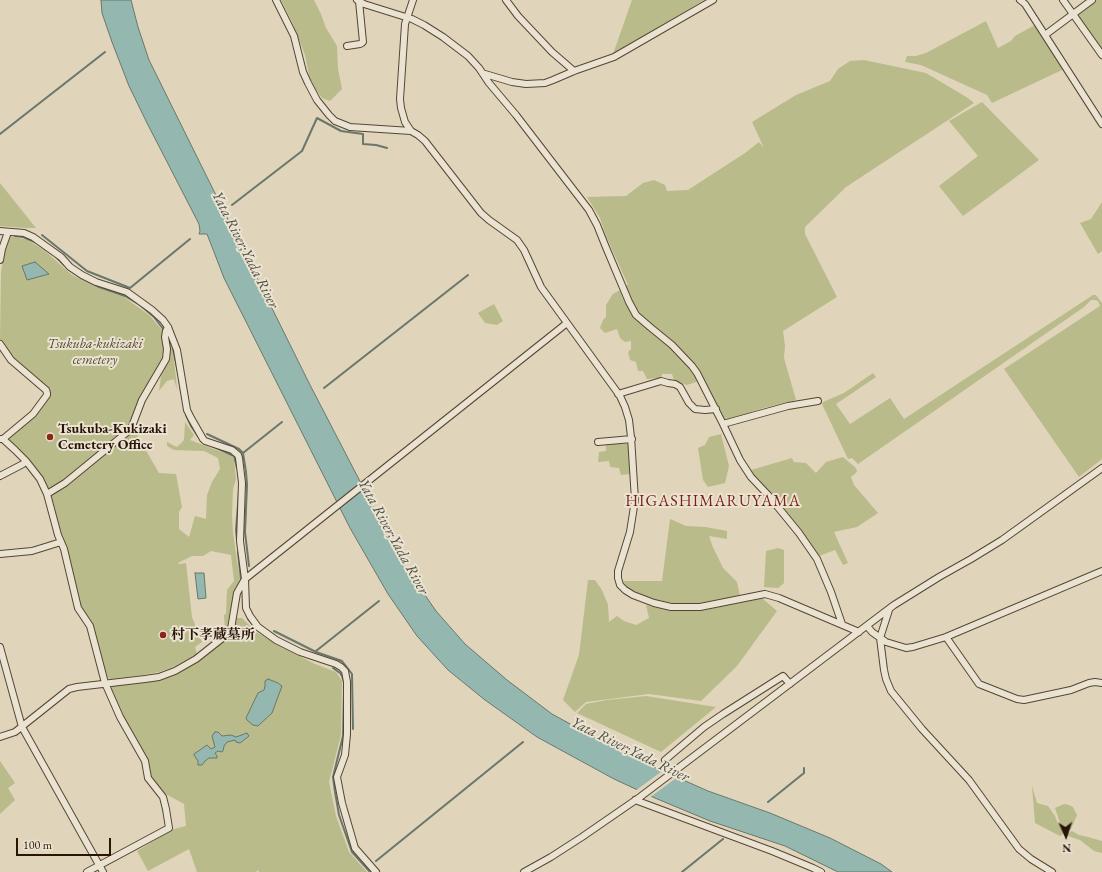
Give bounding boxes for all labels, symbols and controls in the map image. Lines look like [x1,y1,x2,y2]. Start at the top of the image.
water label: Yata River;Yada River [208,188,282,312]
park label: Tsukuba-kukizaki cemetery [47,336,143,368]
place label: Tsukuba-Kukizaki Cemetery Office [58,421,167,454]
marker: Tsukuba-Kukizaki Cemetery Office [45,432,55,442]
water label: Yata River;Yada River [354,476,432,598]
district label: HIGASHIMARUYAMA [625,492,801,512]
place label: 村下孝蔵墓所 [171,627,255,643]
marker: 村下孝蔵墓所 [158,630,168,640]
water label: Yata River;Yada River [568,714,692,786]
north arrow [1046,816,1086,856]
scale bar [18,830,113,856]
text: 100 m [23,837,52,853]
text: N [1062,841,1071,855]

